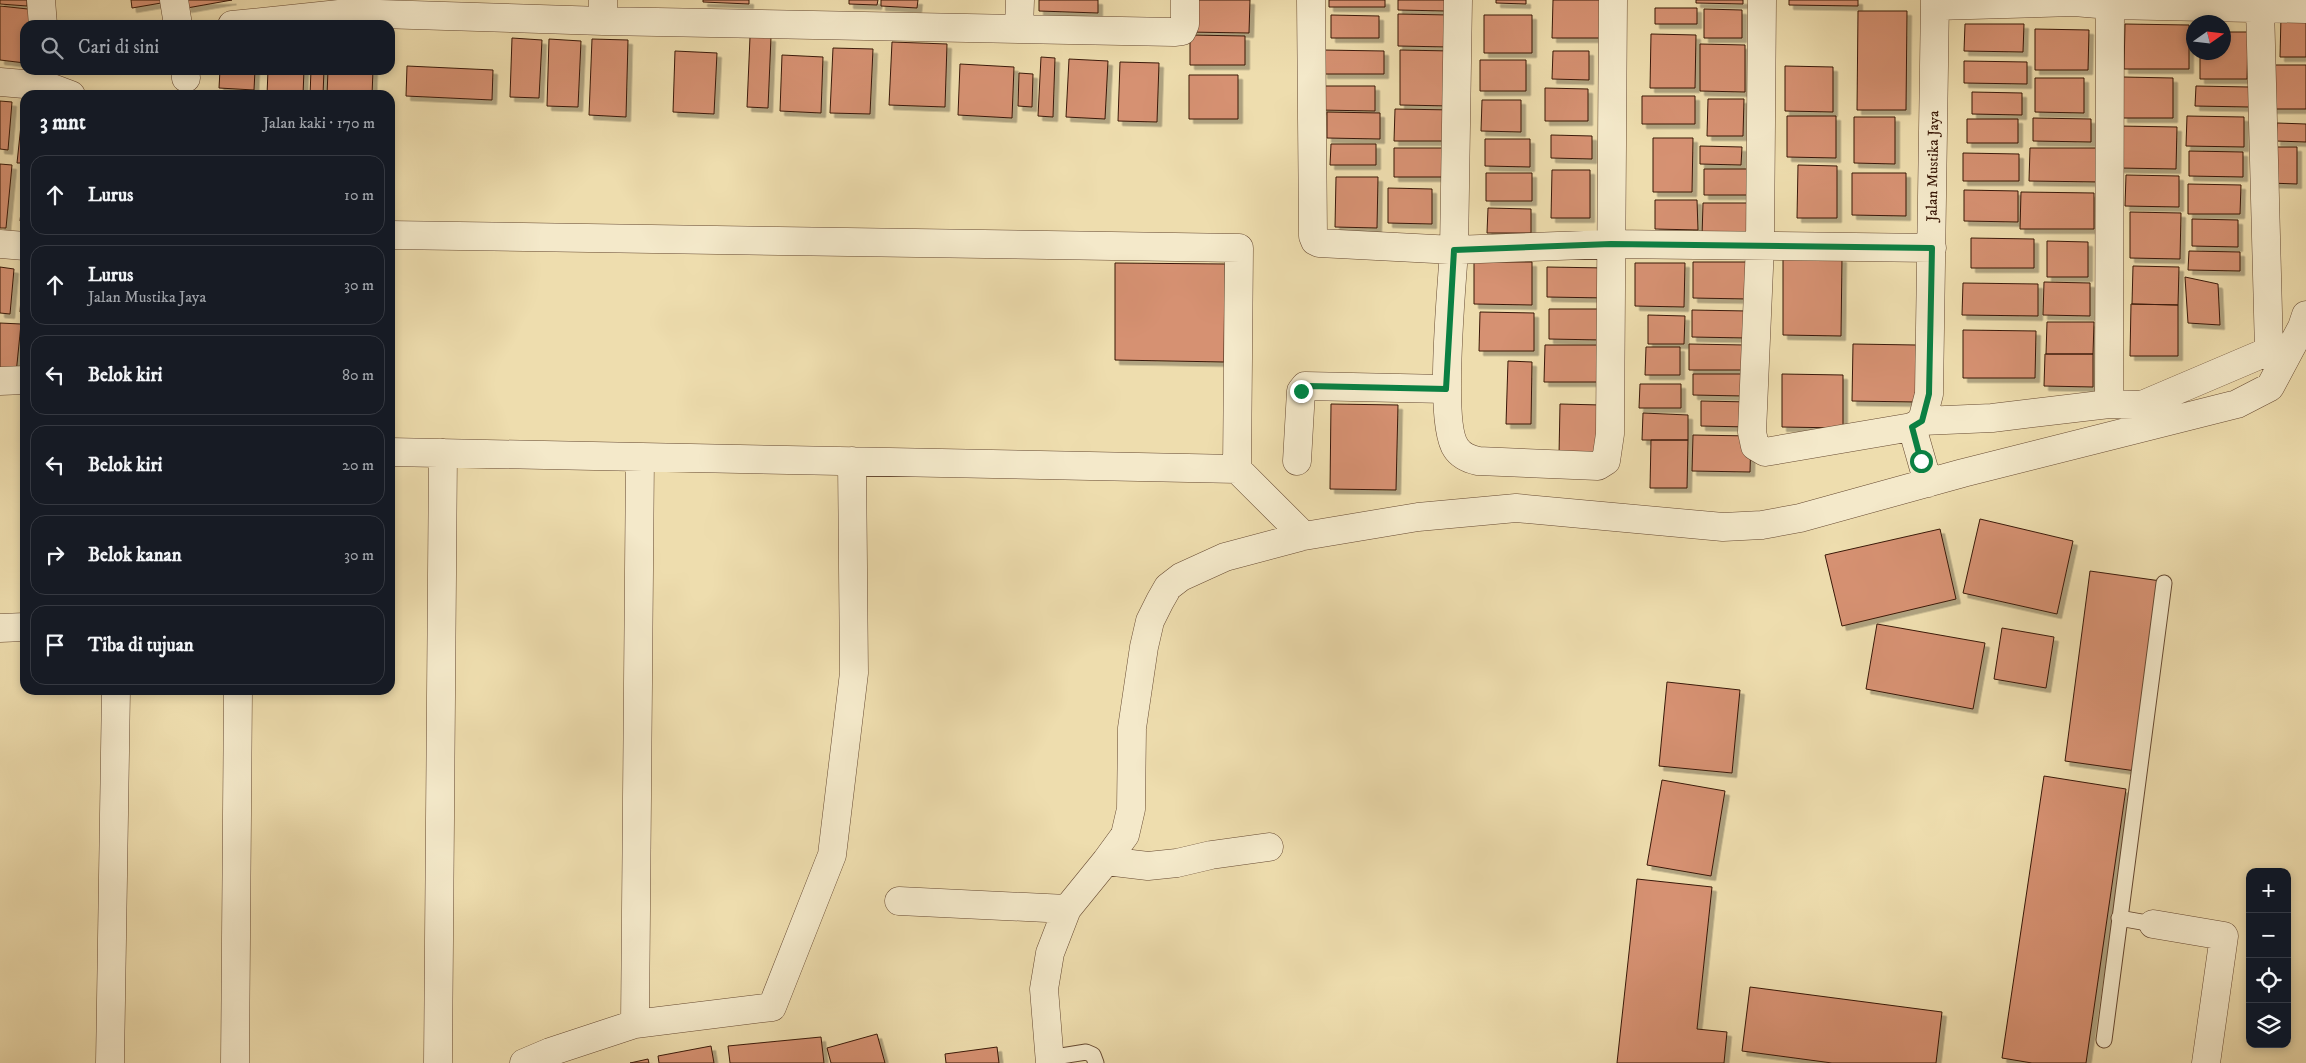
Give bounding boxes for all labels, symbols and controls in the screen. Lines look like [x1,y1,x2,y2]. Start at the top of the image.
north arrow [2186,15,2231,60]
search box [20,20,395,75]
icon: search [38,34,66,62]
text: Cari di sini [78,36,159,59]
text: 3 mnt [40,110,86,136]
street label: Jalan Mustika Jaya [1922,110,1943,224]
text: Jalan kaki · 170 m [263,113,375,133]
icon: ahead [41,181,69,209]
text: Lurus [88,184,133,207]
text: 10 m [344,185,374,205]
text: Lurus [88,264,133,287]
icon: ahead [41,271,69,299]
text: 30 m [344,275,374,295]
text: Jalan Mustika Jaya [88,287,206,307]
icon: left [41,361,69,389]
text: Belok kiri [88,364,162,387]
text: 80 m [342,365,374,385]
route end [1290,380,1313,403]
route start [1910,450,1933,473]
icon: left [41,451,69,479]
text: Belok kiri [88,454,162,477]
text: 20 m [342,455,374,475]
icon: right [41,541,69,569]
text: Belok kanan [88,544,182,567]
text: 30 m [344,545,374,565]
icon: arrive [41,631,69,659]
text: Tiba di tujuan [88,634,194,657]
map controls [2246,868,2291,1048]
button: + [2246,868,2291,913]
button: − [2246,913,2291,958]
button: locate [2246,958,2291,1003]
button: layers [2246,1003,2291,1048]

